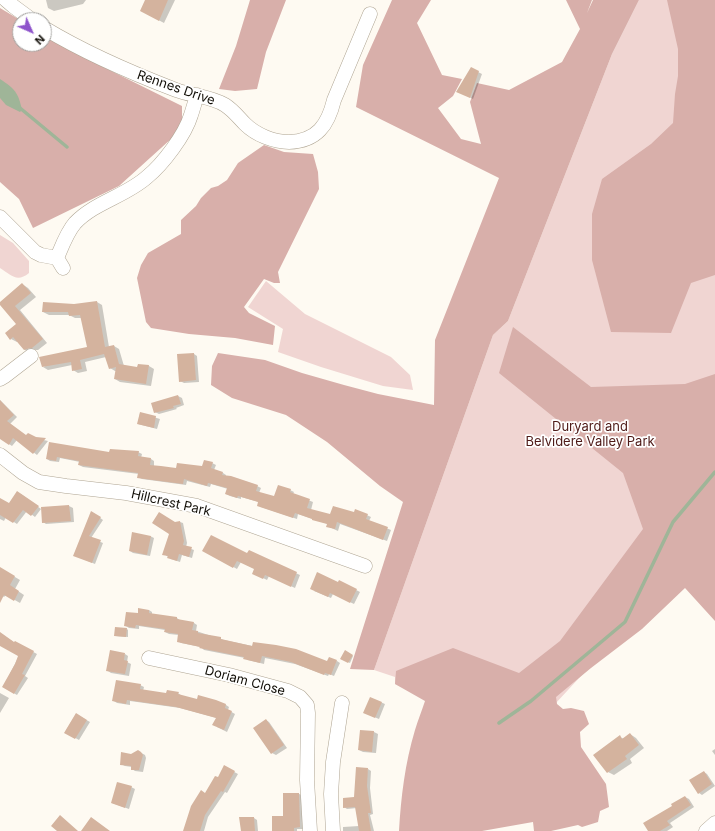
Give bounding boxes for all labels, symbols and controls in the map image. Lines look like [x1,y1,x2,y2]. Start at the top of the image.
north arrow [12,12,52,52]
text: N [32,32,48,48]
street label: Rennes Drive [135,67,217,109]
park label: Duryard and Belvidere Valley Park [525,419,655,450]
street label: Hillcrest Park [130,486,212,520]
street label: Doriam Close [203,663,287,699]

